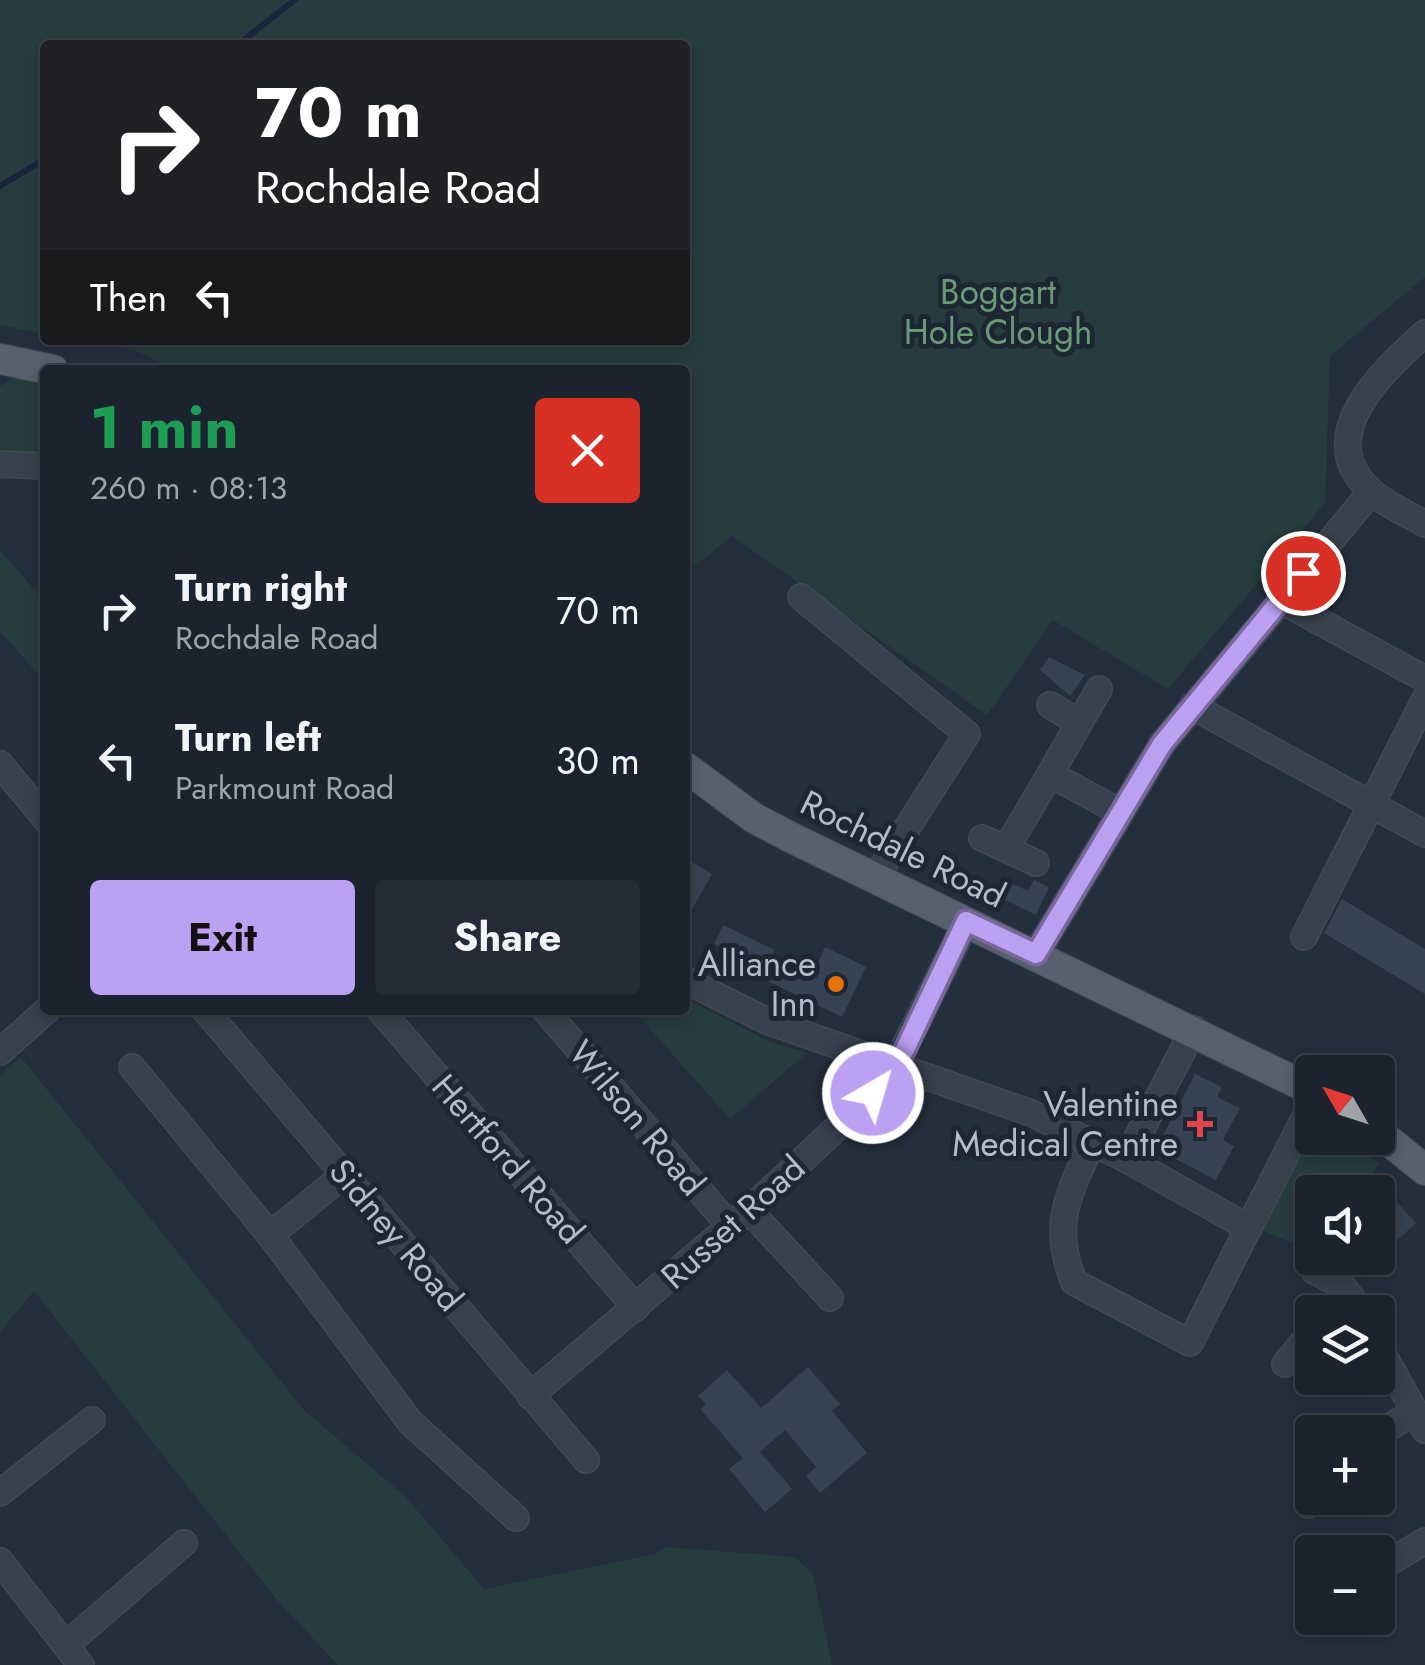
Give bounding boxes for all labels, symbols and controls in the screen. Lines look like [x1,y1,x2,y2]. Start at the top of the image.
text: 70 m [255,62,422,163]
icon: right [90,80,220,210]
text: Rochdale Road [255,155,541,220]
park label: Boggart Hole Clough [904,267,1092,357]
text: Then [90,270,167,325]
icon: left [187,270,242,325]
text: 1 min [90,384,239,471]
button: close [535,398,640,503]
text: 260 m · 08:13 [90,465,287,511]
pin [1261,531,1346,616]
icon: arrive [1276,546,1331,601]
text: Turn right [175,560,347,615]
icon: right [90,583,145,638]
text: 70 m [556,583,640,638]
text: Rochdale Road [175,615,379,661]
text: Turn left [175,710,321,765]
icon: left [90,733,145,788]
text: 30 m [555,733,640,788]
text: Parkmount Road [175,765,394,811]
street label: Rochdale Road [792,778,1014,920]
button: Exit [90,880,355,995]
button: Share [375,880,640,995]
place label: Alliance Inn [698,939,816,1029]
marker: Alliance Inn [825,973,847,995]
street label: Wilson Road [557,1029,717,1207]
position arrow [821,1041,925,1145]
north arrow [1295,1055,1395,1155]
map controls [1295,1055,1395,1635]
street label: Hertford Road [420,1063,596,1255]
place label: Valentine Medical Centre [952,1079,1178,1169]
marker: Valentine Medical Centre [1187,1111,1213,1137]
street label: Russet Road [650,1144,816,1300]
street label: Sidney Road [317,1148,475,1322]
button: sound [1295,1175,1395,1275]
button: layers [1295,1295,1395,1395]
button: + [1295,1415,1395,1515]
button: − [1295,1535,1395,1635]

